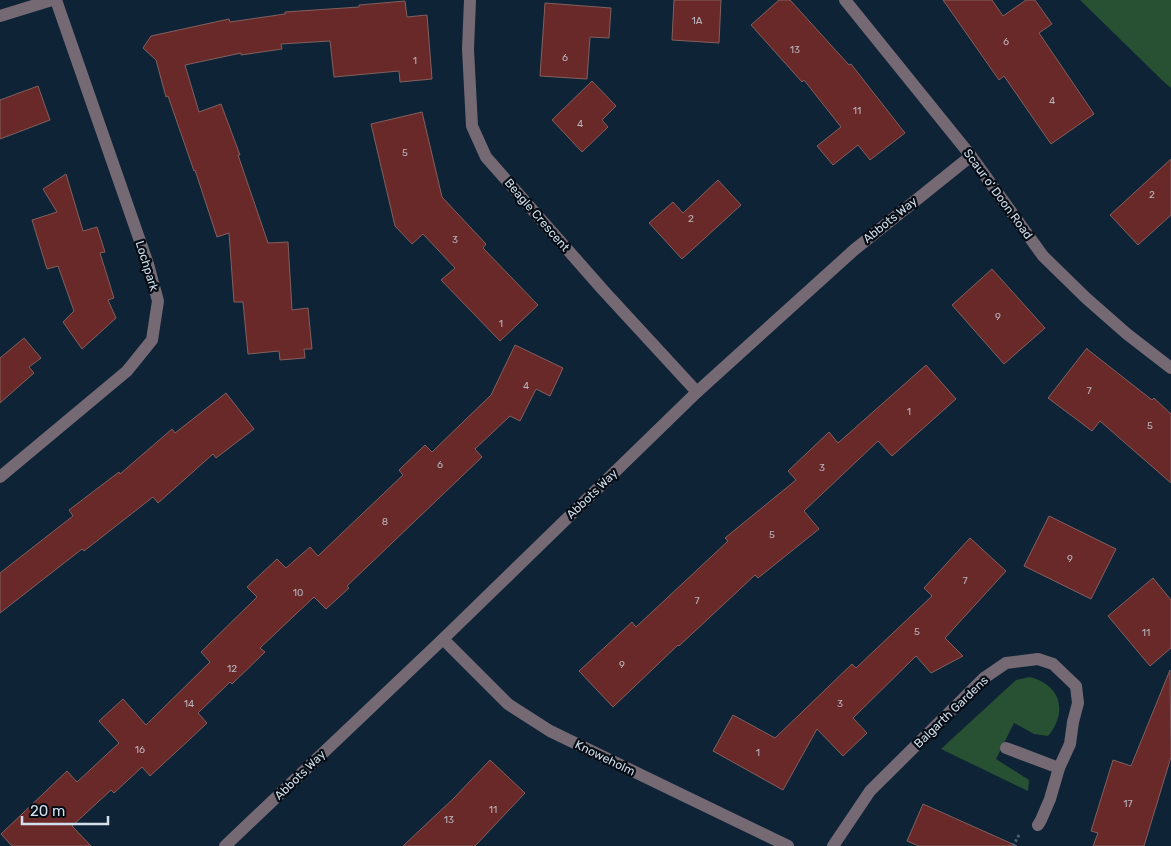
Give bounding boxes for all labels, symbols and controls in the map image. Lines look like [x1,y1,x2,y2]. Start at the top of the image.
house number: 1A [692,15,703,27]
house number: 6 [1003,36,1009,48]
house number: 13 [790,44,800,56]
house number: 6 [562,52,568,64]
house number: 1 [413,55,417,67]
house number: 4 [1049,95,1055,107]
house number: 11 [853,105,861,117]
house number: 4 [577,118,583,130]
street label: Scaur o' Doon Road [961,146,1035,242]
house number: 5 [402,147,408,159]
street label: Beagle Crescent [502,176,573,254]
house number: 2 [1149,189,1155,201]
street label: Abbots Way [860,194,920,246]
house number: 2 [688,213,694,225]
house number: 3 [452,234,458,246]
street label: Lochpark [133,239,162,294]
house number: 9 [995,311,1001,323]
house number: 1 [499,318,503,330]
house number: 4 [523,380,529,392]
house number: 7 [1086,385,1092,397]
house number: 1 [907,406,911,418]
house number: 5 [1147,420,1153,432]
house number: 6 [437,459,443,471]
house number: 3 [819,462,825,474]
street label: Abbots Way [564,466,621,522]
house number: 8 [382,516,388,528]
house number: 5 [769,529,775,541]
house number: 9 [1067,553,1073,565]
house number: 7 [962,575,968,587]
house number: 10 [293,587,303,599]
house number: 7 [694,595,700,607]
house number: 5 [914,626,920,638]
house number: 11 [1142,627,1150,639]
house number: 9 [619,659,625,671]
house number: 12 [227,663,237,675]
street label: Balgarth Gardens [911,673,991,751]
house number: 14 [184,698,194,710]
house number: 3 [837,698,843,710]
street label: Knoweholm [573,737,637,779]
house number: 16 [135,744,145,756]
street label: Abbots Way [272,747,329,803]
house number: 1 [756,747,760,759]
scale bar [22,794,109,826]
house number: 17 [1123,798,1133,810]
text: 20 m [30,802,65,820]
house number: 11 [489,804,497,816]
house number: 13 [444,814,454,826]

